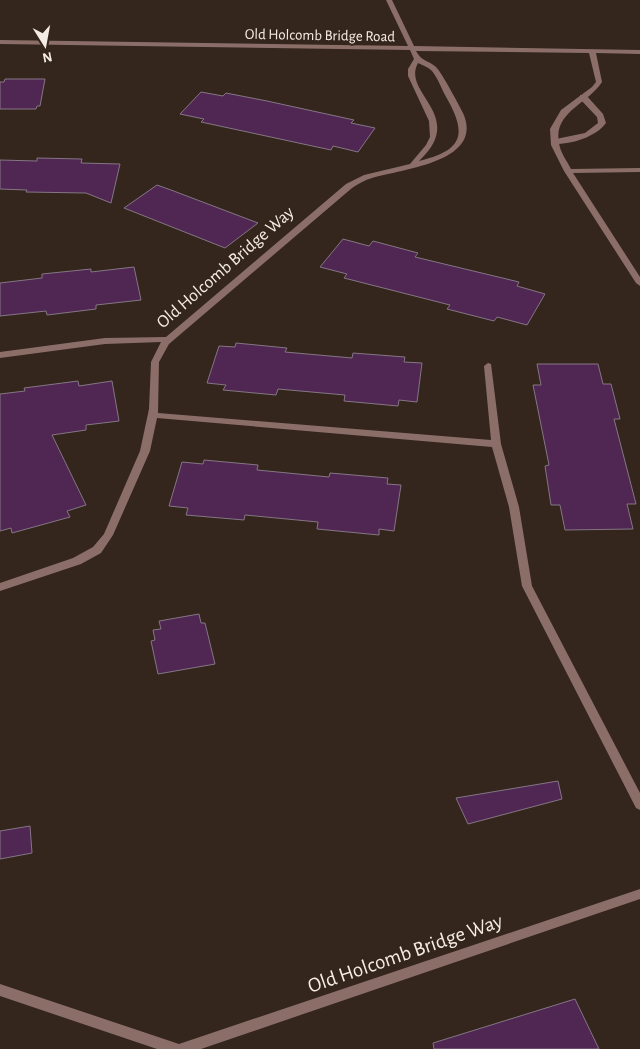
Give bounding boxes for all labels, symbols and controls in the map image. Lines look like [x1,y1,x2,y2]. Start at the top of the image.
north arrow [20,20,70,70]
street label: Old Holcomb Bridge Road [245,27,396,44]
text: N [41,49,53,65]
street label: Old Holcomb Bridge Way [154,203,298,332]
street label: Old Holcomb Bridge Way [305,910,505,997]

